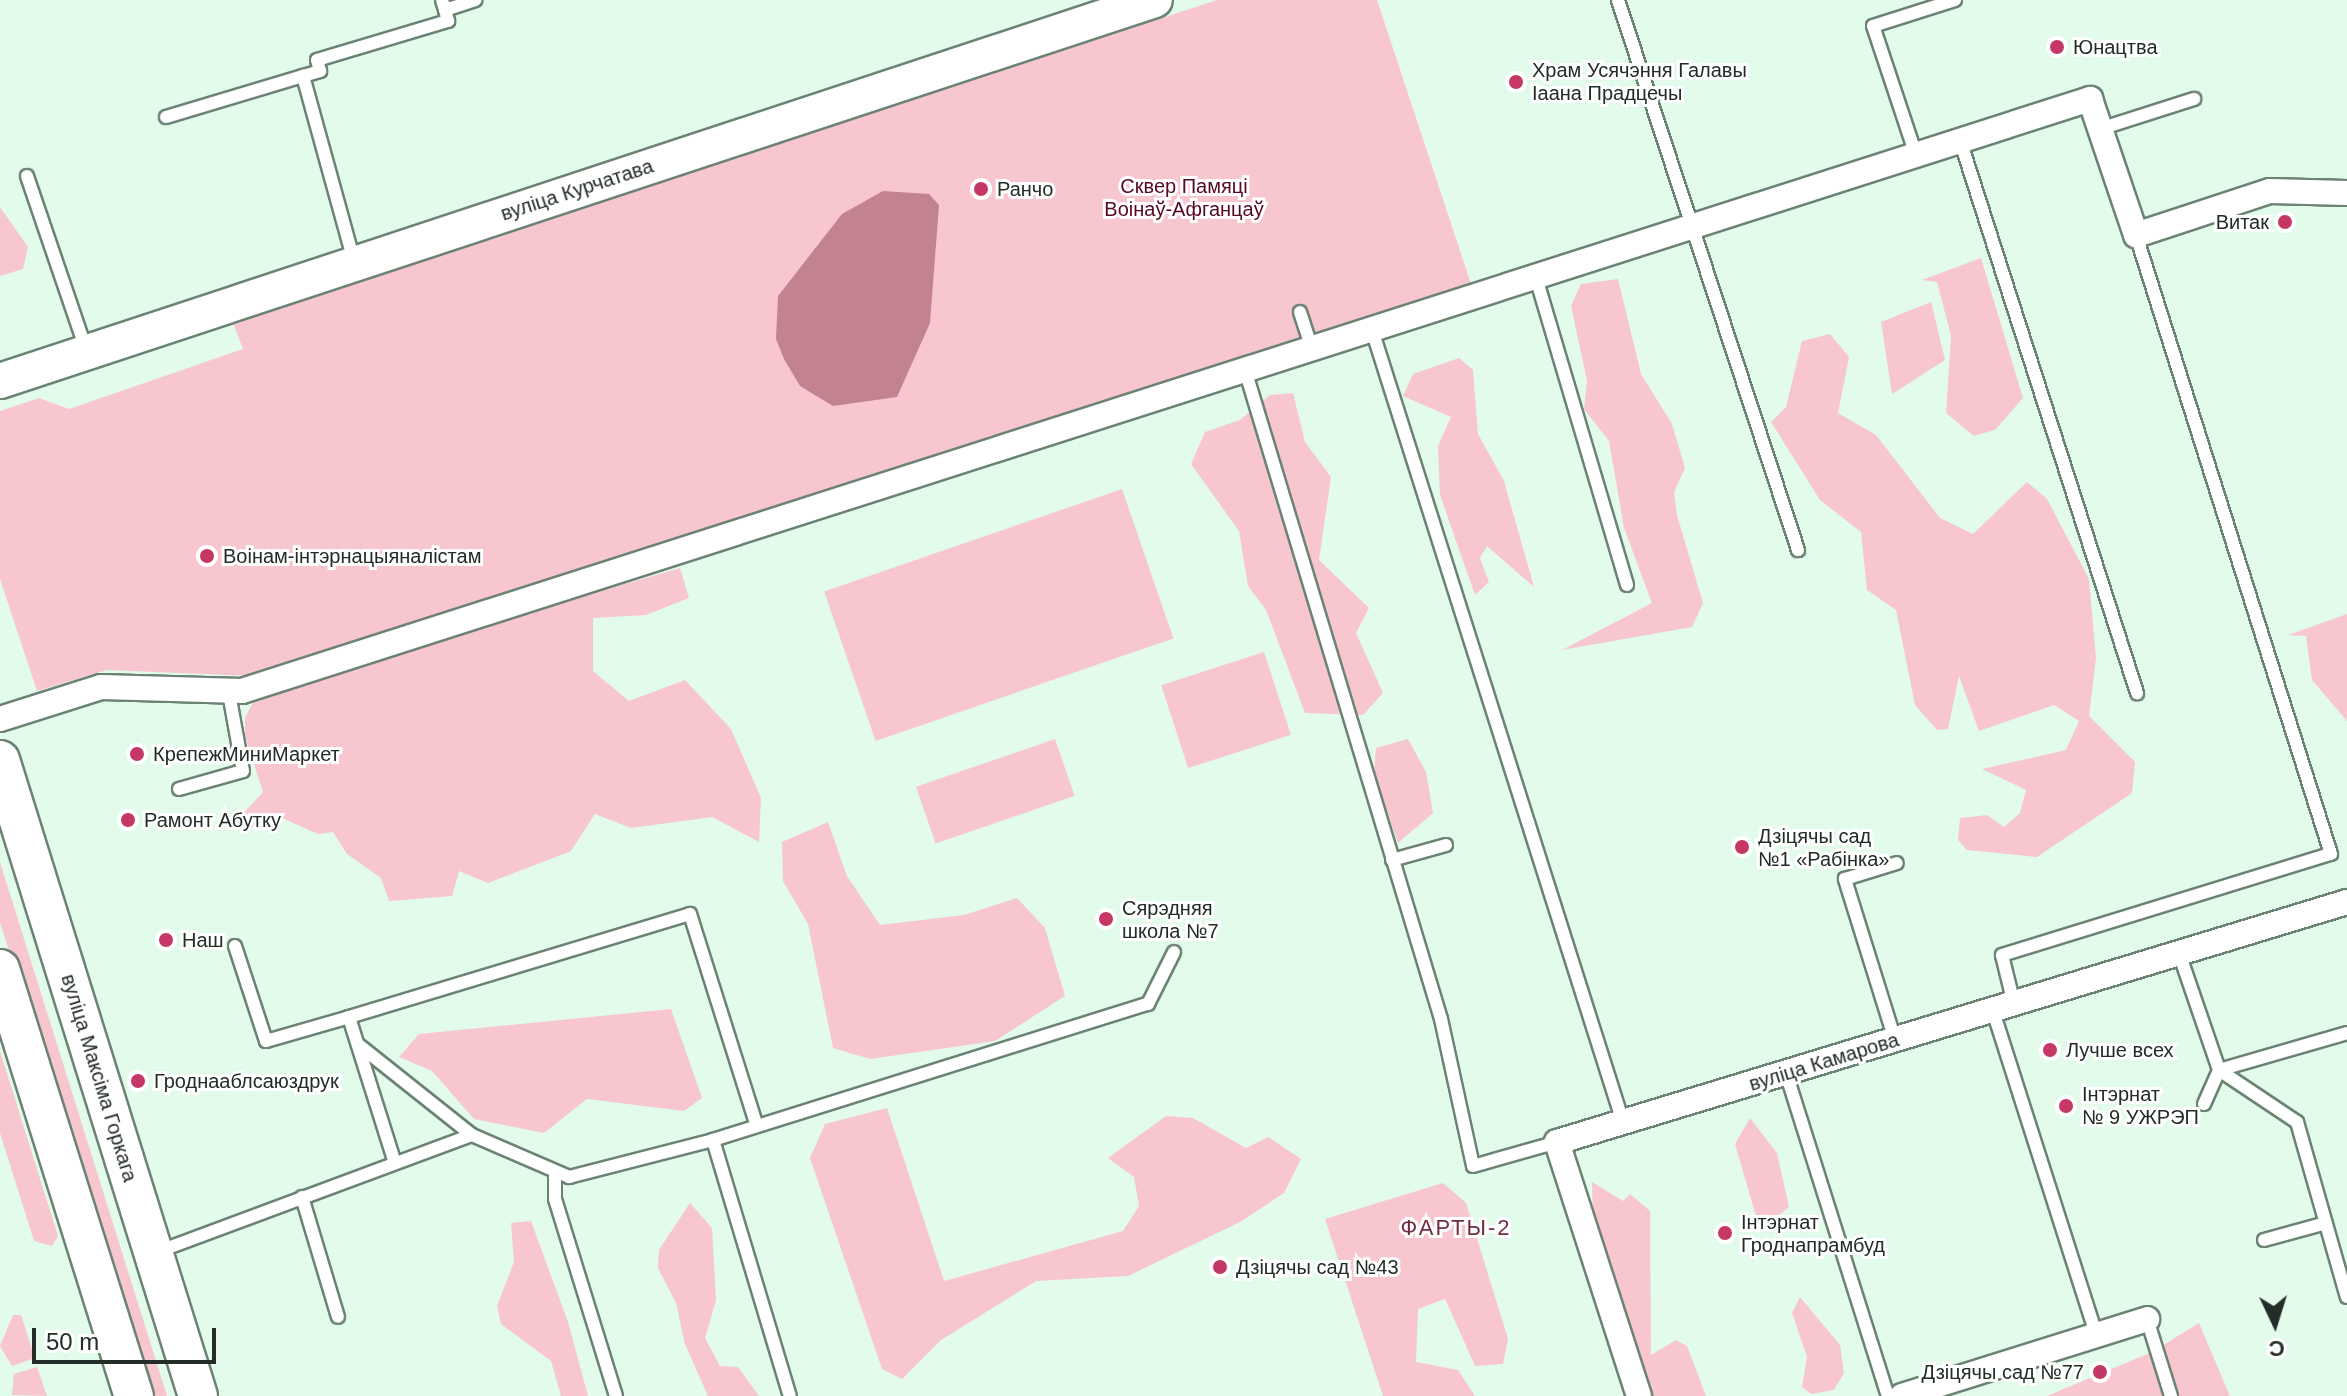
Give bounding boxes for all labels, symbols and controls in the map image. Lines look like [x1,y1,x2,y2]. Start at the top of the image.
place label: Юнацтва [2073,35,2158,59]
marker: Юнацтва [2048,38,2066,56]
place label: Храм Усячэння Галавы Іаана Прадцечы [1532,58,1747,105]
marker: Храм Усячэння Галавы Іаана Прадцечы [1507,73,1525,91]
street label: вуліца Курчатава [498,154,656,226]
park label: Сквер Памяці Воінаў-Афганцаў [1104,174,1264,221]
place label: Ранчо [997,177,1053,201]
marker: Ранчо [972,180,990,198]
place label: Витак [2216,210,2269,234]
marker: Витак [2276,213,2294,231]
place label: Воінам-інтэрнацыяналістам [223,544,481,568]
marker: Воінам-інтэрнацыяналістам [198,547,216,565]
place label: КрепежМиниМаркет [153,742,340,766]
marker: КрепежМиниМаркет [128,745,146,763]
place label: Рамонт Абутку [144,808,281,832]
marker: Рамонт Абутку [119,811,137,829]
place label: Дзіцячы сад №1 «Рабінка» [1758,824,1889,871]
marker: Дзіцячы сад №1 «Рабінка» [1733,838,1751,856]
place label: Сярэдняя школа №7 [1122,896,1219,943]
marker: Сярэдняя школа №7 [1097,910,1115,928]
place label: Наш [182,928,224,952]
marker: Наш [157,931,175,949]
street label: вуліца Максіма Горкага [56,971,142,1185]
street label: вуліца Камарова [1746,1028,1902,1096]
place label: Лучше всех [2066,1038,2174,1062]
marker: Лучше всех [2041,1041,2059,1059]
place label: Гроднааблсаюздрук [154,1069,339,1093]
marker: Гроднааблсаюздрук [129,1072,147,1090]
place label: Інтэрнат № 9 УЖРЭП [2082,1082,2199,1129]
marker: Інтэрнат № 9 УЖРЭП [2057,1097,2075,1115]
place label: Інтэрнат Гроднапрамбуд [1741,1210,1885,1257]
district label: ФАРТЫ-2 [1400,1215,1512,1241]
marker: Інтэрнат Гроднапрамбуд [1716,1224,1734,1242]
place label: Дзіцячы сад №43 [1236,1255,1399,1279]
marker: Дзіцячы сад №43 [1211,1258,1229,1276]
north arrow [2235,1284,2315,1364]
scale bar [36,1312,220,1362]
text: 50 m [46,1328,99,1355]
text: С [2268,1335,2286,1361]
place label: Дзіцячы сад №77 [1921,1360,2084,1384]
marker: Дзіцячы сад №77 [2091,1363,2109,1381]

